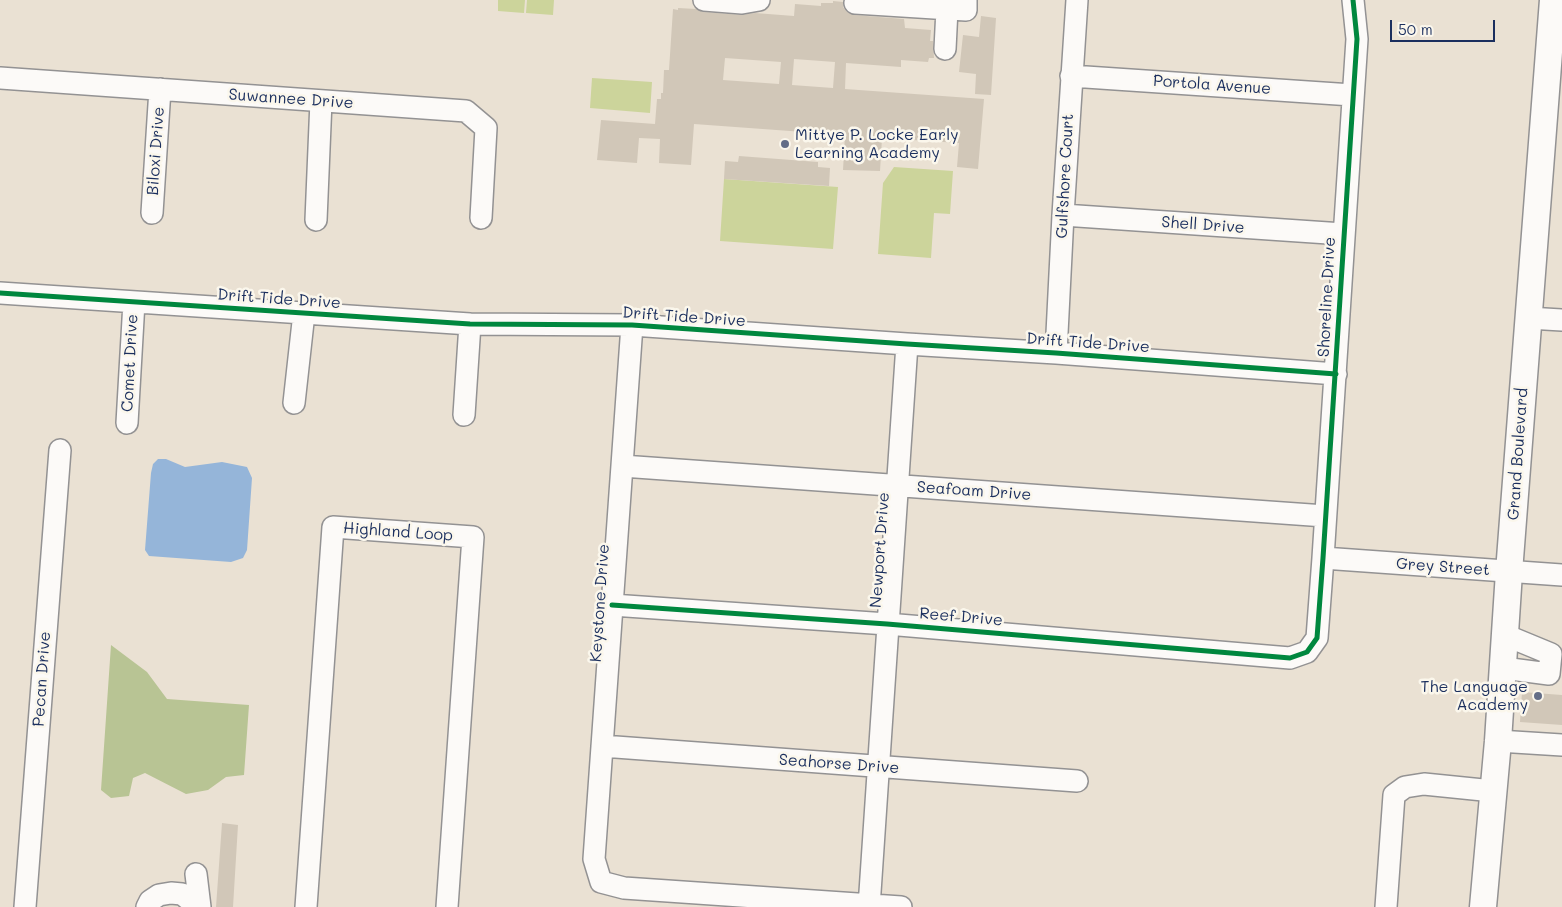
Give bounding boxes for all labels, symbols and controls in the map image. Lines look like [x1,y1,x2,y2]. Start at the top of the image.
scale bar [1392,10,1497,42]
text: 50 m [1398,19,1433,39]
street label: Portola Avenue [1152,71,1272,99]
street label: Suwannee Drive [228,85,354,113]
street label: Biloxi Drive [143,106,169,196]
street label: Gulfshore Court [1052,113,1078,239]
place label: Mittye P. Locke Early Learning Academy [795,125,959,163]
marker: Mittye P. Locke Early Learning Academy [779,138,791,150]
street label: Shell Drive [1161,213,1245,237]
street label: Shoreline Drive [1314,236,1340,358]
street label: Drift Tide Drive [217,285,341,313]
street label: Drift Tide Drive [622,303,746,331]
street label: Comet Drive [118,314,142,412]
street label: Drift Tide Drive [1026,329,1150,357]
street label: Grand Boulevard [1504,387,1532,521]
street label: Seafoam Drive [916,477,1032,505]
street label: Newport Drive [866,491,894,609]
street label: Highland Loop [342,519,454,545]
street label: Keystone Drive [586,543,614,663]
street label: Grey Street [1395,554,1491,580]
street label: Reef Drive [918,604,1004,630]
street label: Pecan Drive [29,631,55,727]
place label: The Language Academy [1421,677,1528,715]
marker: The Language Academy [1532,690,1544,702]
street label: Seahorse Drive [778,750,900,778]

